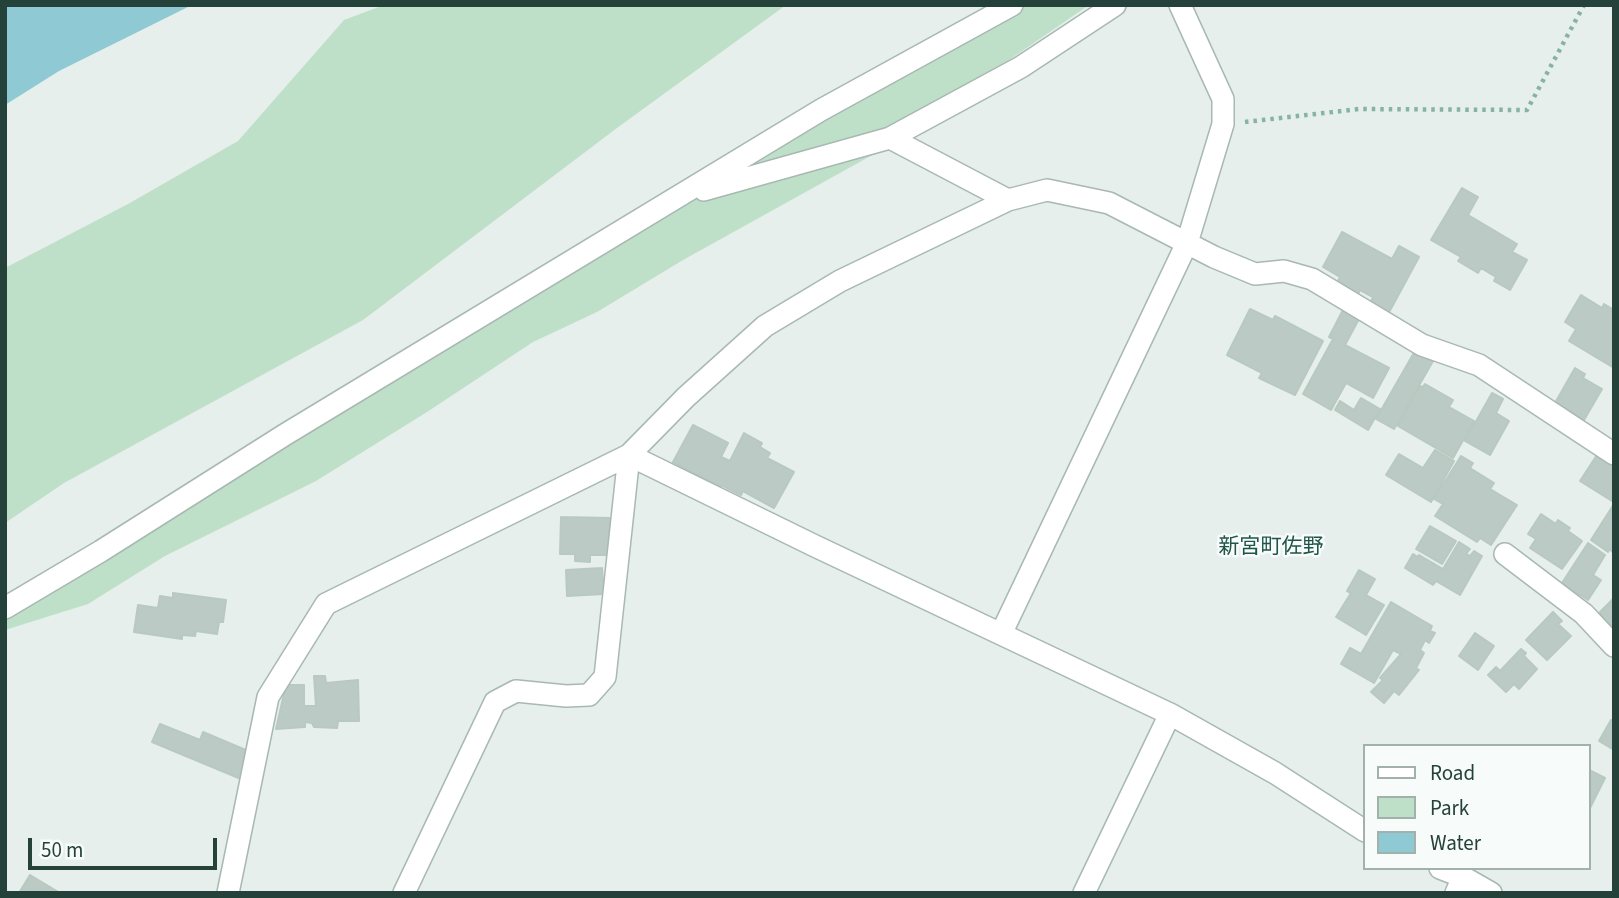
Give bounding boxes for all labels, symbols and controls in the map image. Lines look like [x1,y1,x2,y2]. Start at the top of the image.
district label: 新宮町佐野 [1219,535,1323,561]
legend [1364,744,1591,870]
text: Road [1430,758,1475,788]
text: Park [1430,793,1469,823]
scale bar [32,824,220,868]
text: Water [1430,828,1481,858]
text: 50 m [41,835,83,865]

